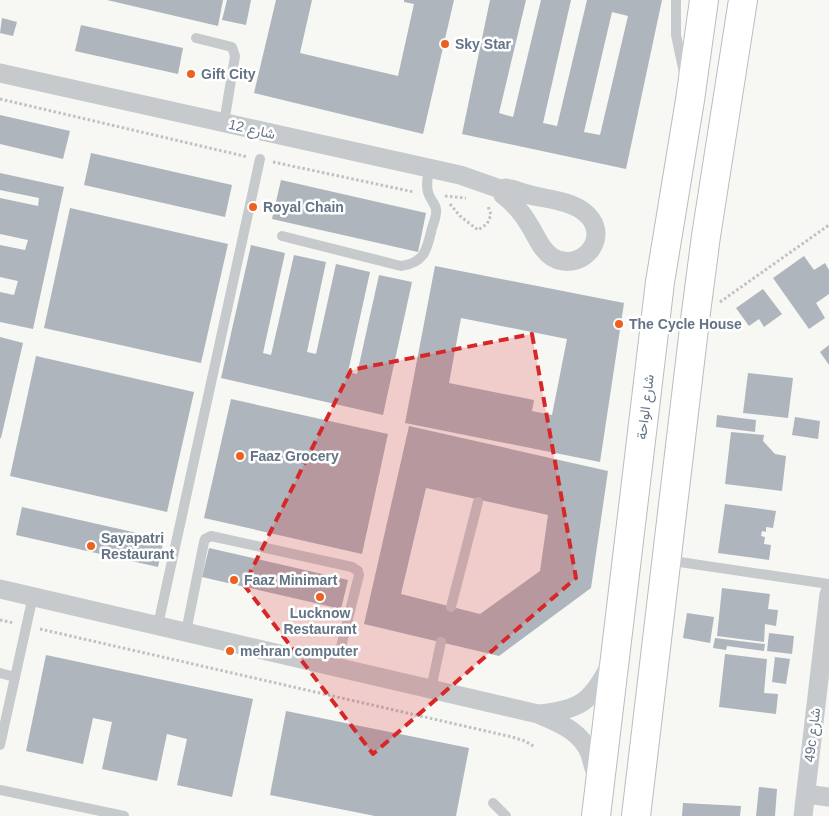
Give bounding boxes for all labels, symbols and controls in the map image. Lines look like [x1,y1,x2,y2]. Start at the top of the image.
place label: Sky Star [455,36,512,52]
marker: Sky Star [439,38,451,50]
place label: Gift City [201,66,256,82]
marker: Gift City [185,68,197,80]
street label: شارع 12 [226,116,277,145]
place label: Royal Chain [263,199,344,215]
marker: Royal Chain [247,201,259,213]
place label: The Cycle House [629,316,742,332]
marker: The Cycle House [613,318,625,330]
street label: شارع الواحة [633,374,660,441]
place label: Faaz Grocery [250,448,339,464]
marker: Faaz Grocery [234,450,246,462]
place label: Sayapatri Restaurant [101,530,174,562]
marker: Sayapatri Restaurant [85,540,97,552]
place label: Faaz Minimart [244,572,338,588]
marker: Faaz Minimart [228,574,240,586]
marker: Lucknow Restaurant [314,591,326,603]
place label: Lucknow Restaurant [283,605,357,637]
place label: mehran computer [240,643,359,659]
marker: mehran computer [224,645,236,657]
street label: 49c شارع [801,707,826,763]

